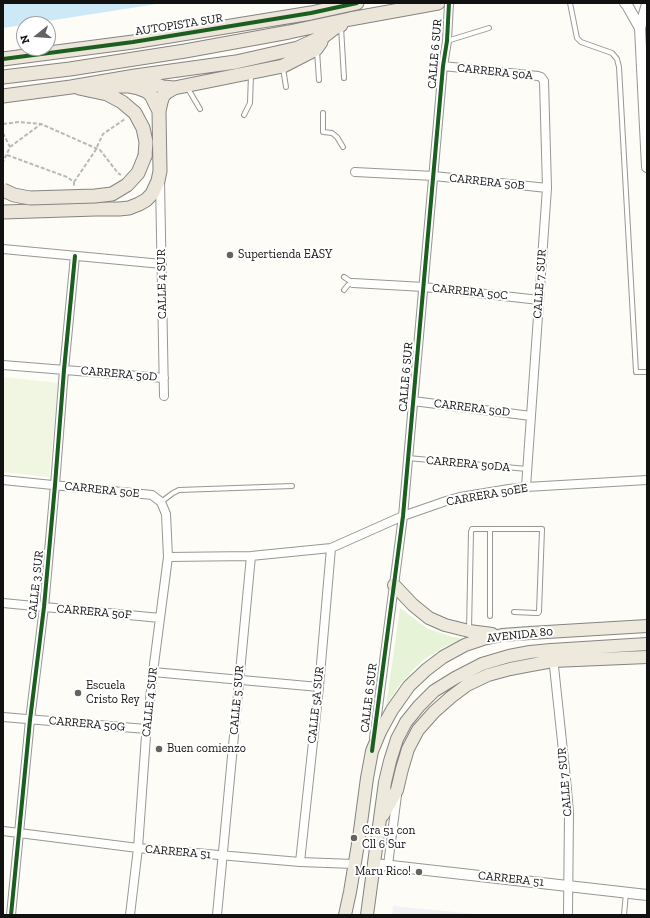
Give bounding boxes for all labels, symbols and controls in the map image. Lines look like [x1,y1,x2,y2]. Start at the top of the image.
street label: AUTOPISTA SUR [134,11,224,39]
north arrow [16,16,56,56]
street label: CALLE 6 SUR [425,19,445,89]
text: N [18,33,32,45]
street label: CARRERA 50A [456,61,534,83]
street label: CARRERA 50B [449,171,525,193]
place label: Supertienda EASY [238,248,332,262]
street label: CALLE 4 SUR [154,249,170,319]
street label: CALLE 7 SUR [530,249,550,319]
marker: Supertienda EASY [225,250,235,260]
street label: CARRERA 50C [431,281,509,303]
street label: CALLE 6 SUR [396,342,416,412]
street label: CARRERA 50D [80,363,158,385]
street label: CARRERA 50D [433,396,511,420]
street label: CARRERA 50DA [425,453,511,475]
street label: CARRERA 50E [64,479,140,501]
street label: CARRERA 50EE [445,481,529,509]
street label: CALLE 3 SUR [25,550,47,620]
street label: CARRERA 50F [56,602,132,622]
street label: AVENIDA 80 [486,624,554,646]
street label: CALLE 6 SUR [358,662,380,734]
street label: CALLE 5 SUR [227,665,247,735]
street label: CALLE 4 SUR [139,666,161,738]
street label: CALLE 5A SUR [305,666,327,744]
place label: Escuela Cristo Rey [86,679,140,707]
marker: Escuela Cristo Rey [73,688,83,698]
street label: CARRERA 50G [48,713,126,735]
place label: Buen comienzo [167,742,246,756]
marker: Buen comienzo [154,744,164,754]
street label: CALLE 7 SUR [555,747,575,817]
place label: Cra 51 con Cll 6 Sur [362,824,415,852]
marker: Cra 51 con Cll 6 Sur [349,833,359,843]
street label: CARRERA 51 [144,842,212,862]
place label: Maru Rico! [355,865,411,879]
marker: Maru Rico! [414,867,424,877]
street label: CARRERA 51 [477,868,545,890]

